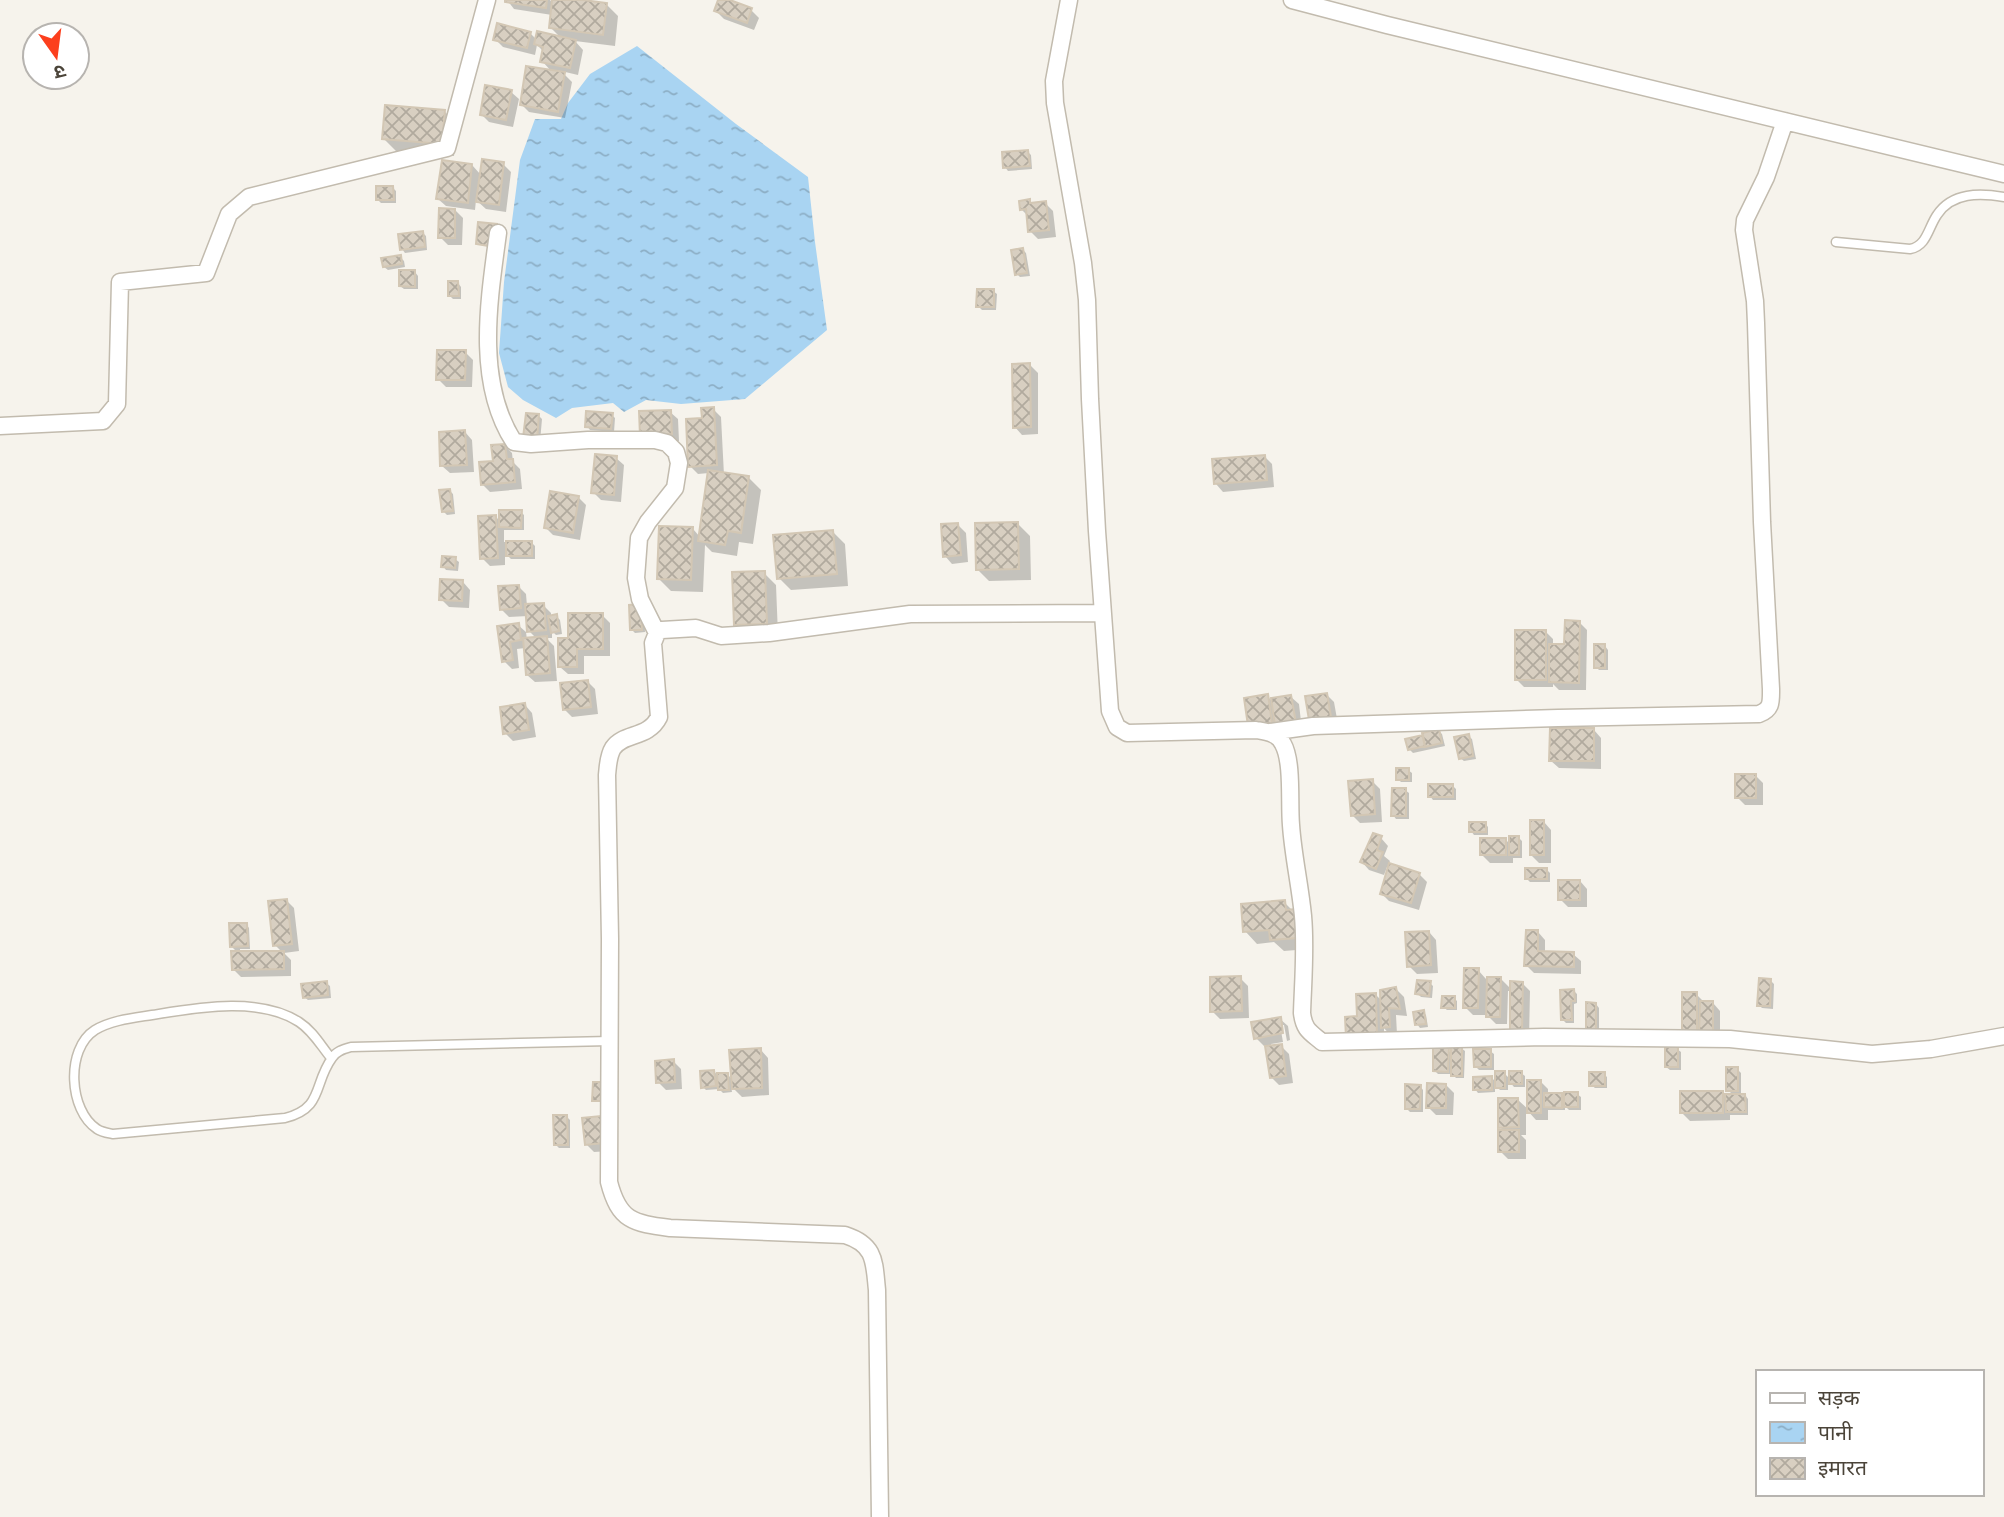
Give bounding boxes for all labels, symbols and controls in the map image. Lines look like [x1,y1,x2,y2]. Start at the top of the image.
north arrow [21,21,91,91]
text: उ [51,60,68,84]
legend [1756,1370,1983,1496]
text: सड़क [1818,1386,1860,1409]
text: पानी [1818,1421,1853,1444]
text: इमारत [1818,1456,1868,1479]

